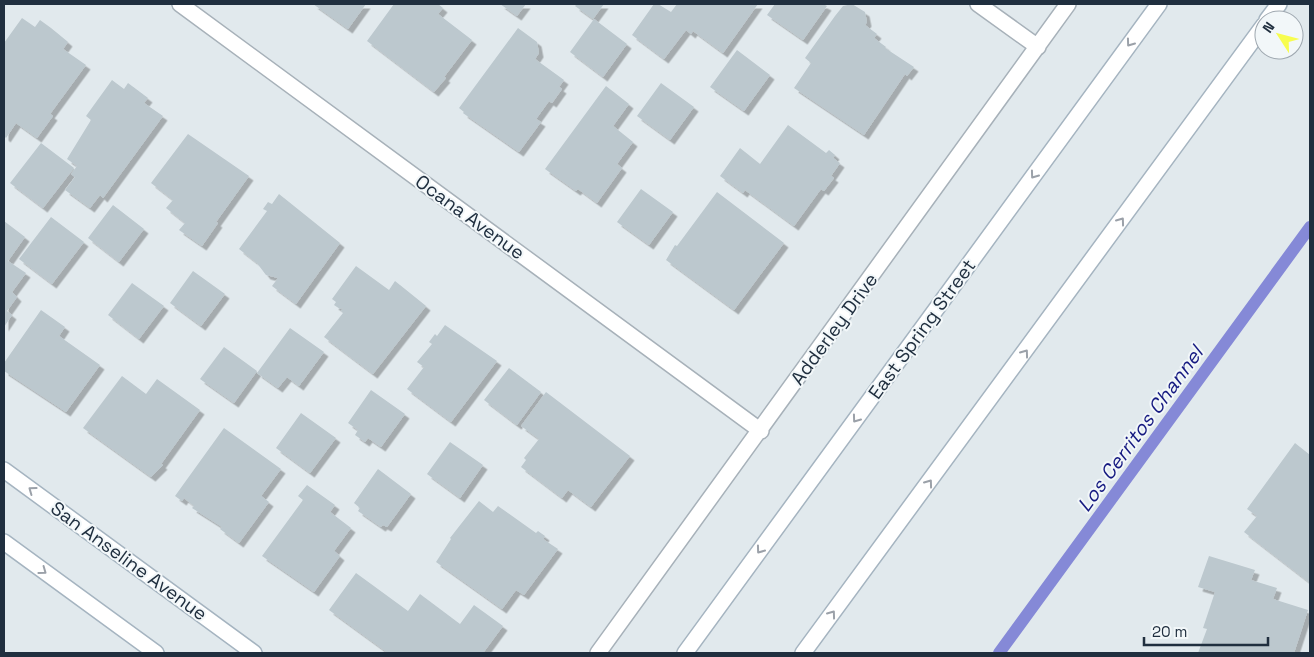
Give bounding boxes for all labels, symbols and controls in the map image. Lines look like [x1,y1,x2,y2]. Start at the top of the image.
north arrow [1254,10,1304,60]
text: N [1258,18,1279,36]
one-way arrow [1127,37,1136,47]
street label: Ocana Avenue [410,169,530,265]
one-way arrow [1032,169,1040,178]
one-way arrow [1115,218,1124,227]
street label: East Spring Street [863,254,981,404]
street label: Adderley Drive [785,268,883,390]
water label: Los Cerritos Channel [1071,339,1210,517]
one-way arrow [1019,349,1028,358]
one-way arrow [853,413,862,423]
one-way arrow [923,480,931,489]
one-way arrow [28,487,38,496]
street label: San Anseline Avenue [46,496,212,626]
one-way arrow [757,544,766,554]
one-way arrow [37,565,47,574]
one-way arrow [826,610,835,620]
scale bar [1144,614,1268,646]
text: 20 m [1152,622,1187,641]

